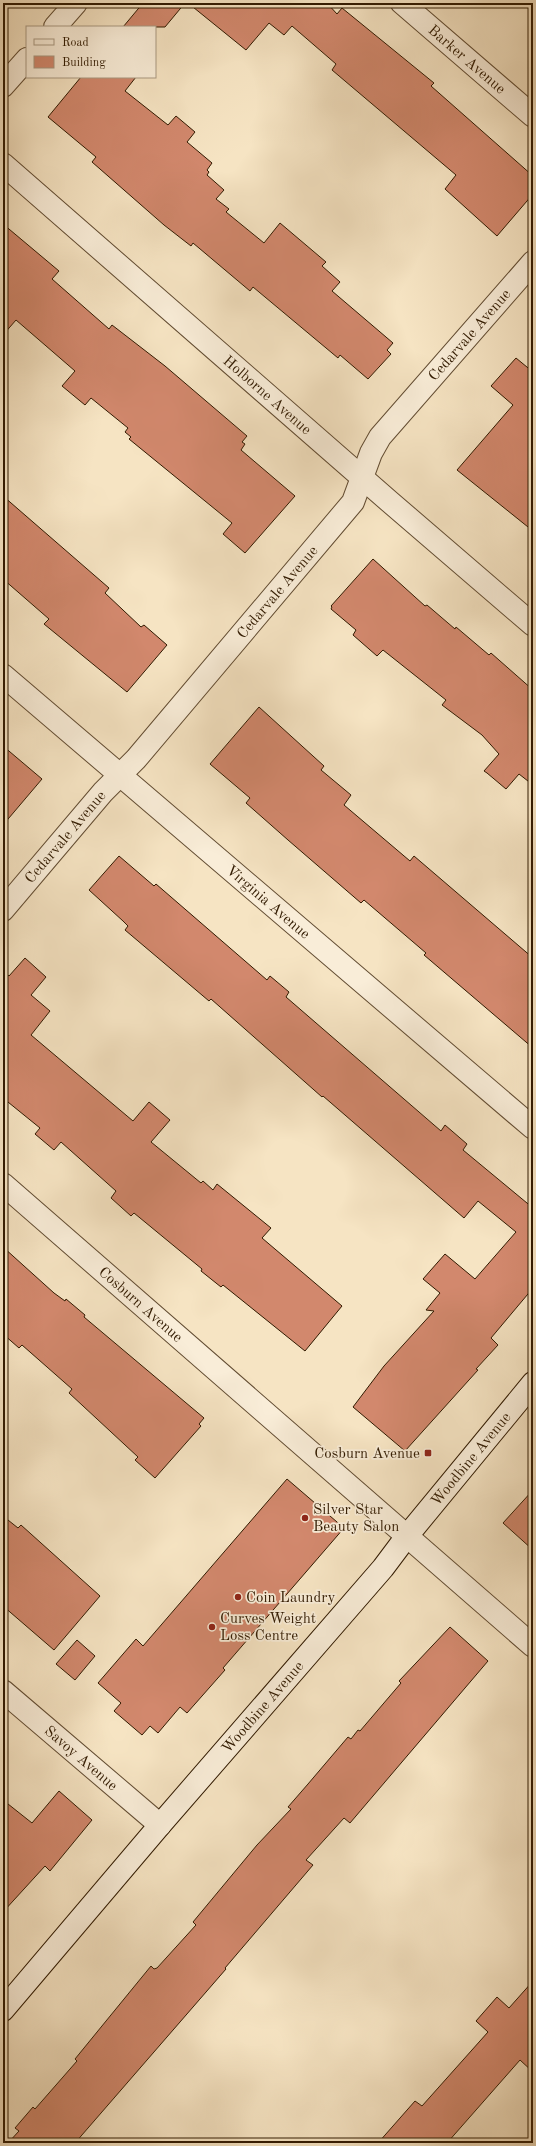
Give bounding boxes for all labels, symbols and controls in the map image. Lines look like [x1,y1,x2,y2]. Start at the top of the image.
street label: Barker Avenue [425,23,508,98]
legend [26,26,156,78]
text: Road [62,37,89,49]
text: Building [62,57,106,69]
street label: Cedarvale Avenue [427,287,514,384]
street label: Holborne Avenue [219,354,313,438]
street label: Cedarvale Avenue [235,544,321,642]
street label: Cedarvale Avenue [23,789,110,887]
street label: Virginia Avenue [223,863,312,943]
street label: Cosburn Avenue [95,1265,185,1346]
street label: Woodbine Avenue [429,1410,515,1509]
place label: Cosburn Avenue [314,1447,420,1462]
marker: Cosburn Avenue [423,1448,433,1458]
place label: Silver Star Beauty Salon [313,1503,399,1535]
marker: Silver Star Beauty Salon [300,1513,310,1523]
place label: Coin Laundry [246,1591,335,1606]
marker: Coin Laundry [233,1592,243,1602]
place label: Curves Weight Loss Centre [220,1612,316,1644]
marker: Curves Weight Loss Centre [207,1622,217,1632]
street label: Woodbine Avenue [220,1659,307,1757]
street label: Savoy Avenue [41,1724,120,1794]

